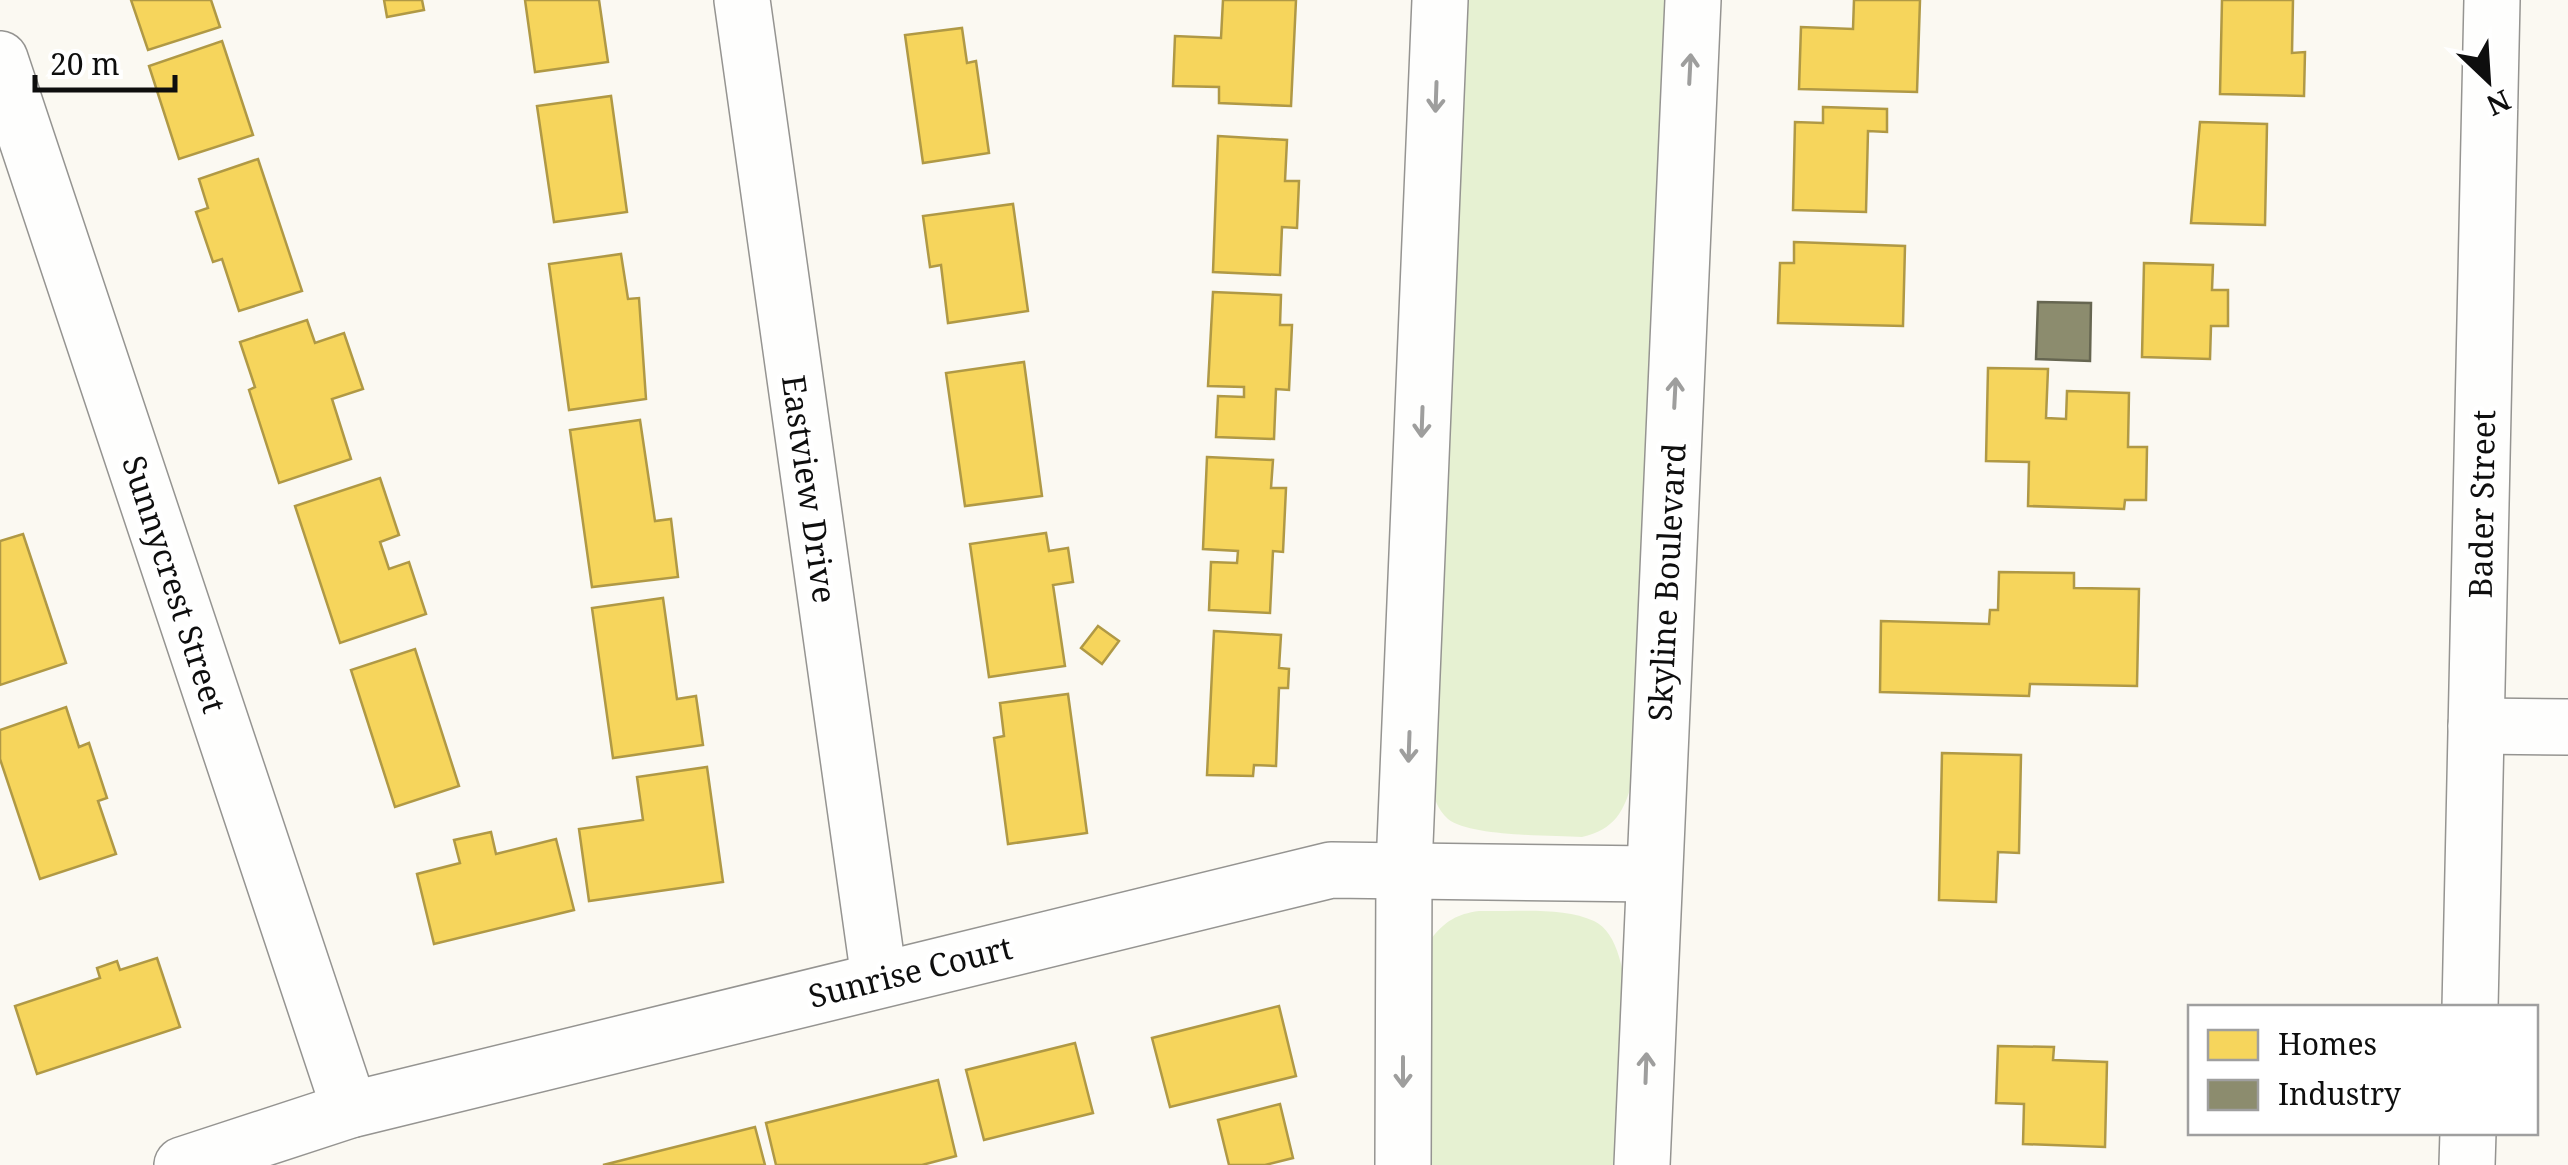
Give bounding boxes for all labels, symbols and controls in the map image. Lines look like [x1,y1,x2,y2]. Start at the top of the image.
scale bar [35,30,175,92]
north arrow [2438,30,2538,130]
text: 20 m [50,43,120,84]
one-way arrow [1681,53,1700,85]
one-way arrow [1426,81,1445,113]
text: N [2481,82,2517,125]
street label: Eastview Drive [773,372,847,606]
one-way arrow [1666,378,1685,410]
one-way arrow [1413,406,1432,438]
street label: Bader Street [2458,409,2504,599]
street label: Skyline Boulevard [1637,441,1695,722]
street label: Sunnycrest Street [113,450,237,718]
one-way arrow [1399,730,1418,762]
street label: Sunrise Court [804,925,1016,1017]
legend [2188,1005,2538,1135]
text: Homes [2278,1023,2377,1064]
one-way arrow [1637,1052,1656,1084]
one-way arrow [1394,1054,1412,1087]
text: Industry [2278,1073,2401,1114]

